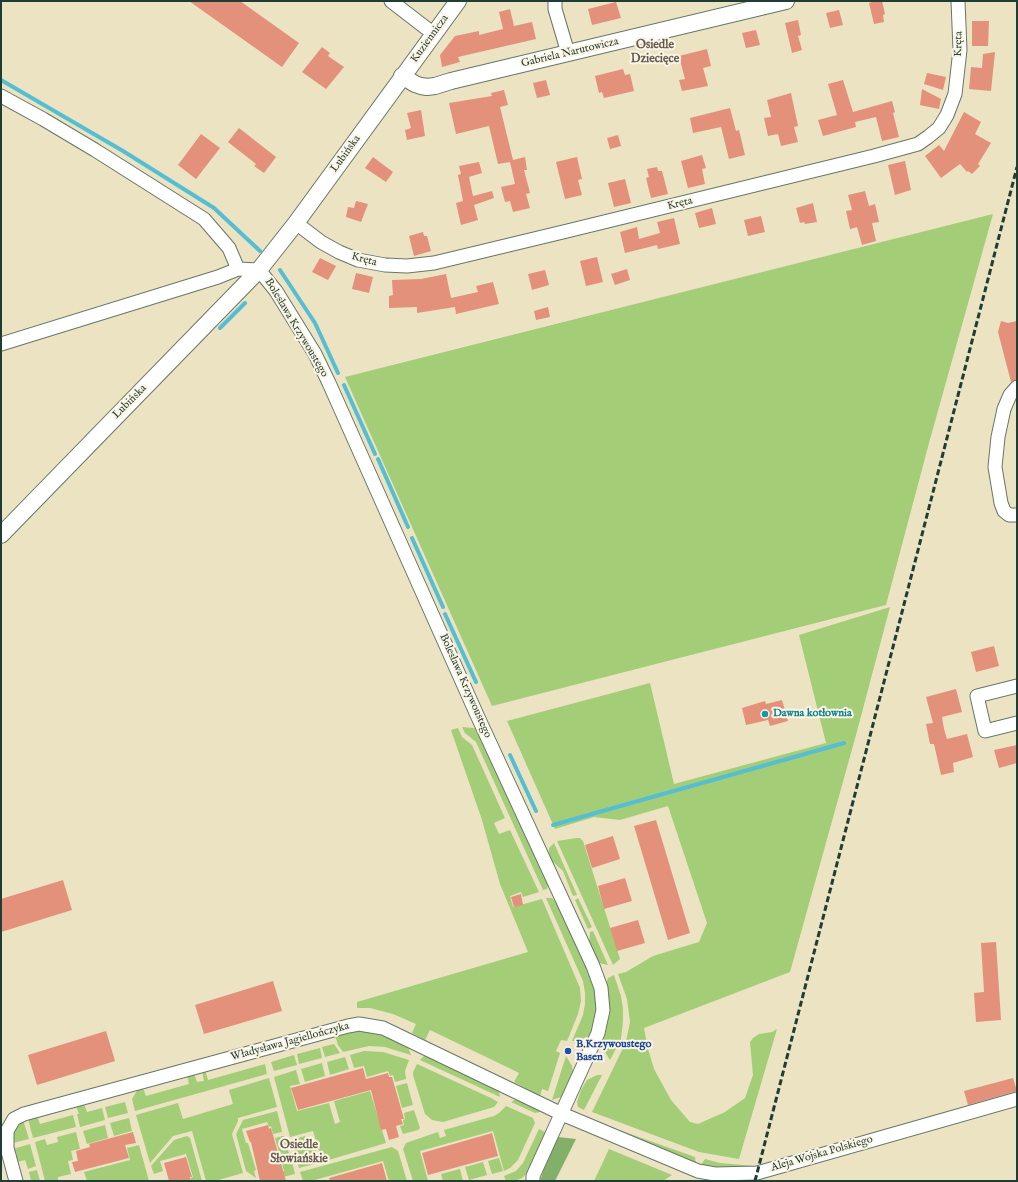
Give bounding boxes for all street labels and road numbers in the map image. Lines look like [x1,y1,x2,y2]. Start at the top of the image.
street label: Kuziennicza [408,13,452,65]
street label: Kręta [952,31,966,57]
street label: Gabriela Narutowicza [520,35,620,71]
street label: Lubińska [328,133,364,175]
street label: Kręta [666,195,694,213]
street label: Kręta [350,250,378,270]
street label: Bolesława Krzywoustego [261,276,331,380]
street label: Lubińska [110,382,150,422]
street label: Bolesława Krzywoustego [436,632,494,740]
street label: Władysława Jagiellończyka [229,1020,351,1064]
street label: Aleja Wojska Polskiego [770,1133,874,1175]

